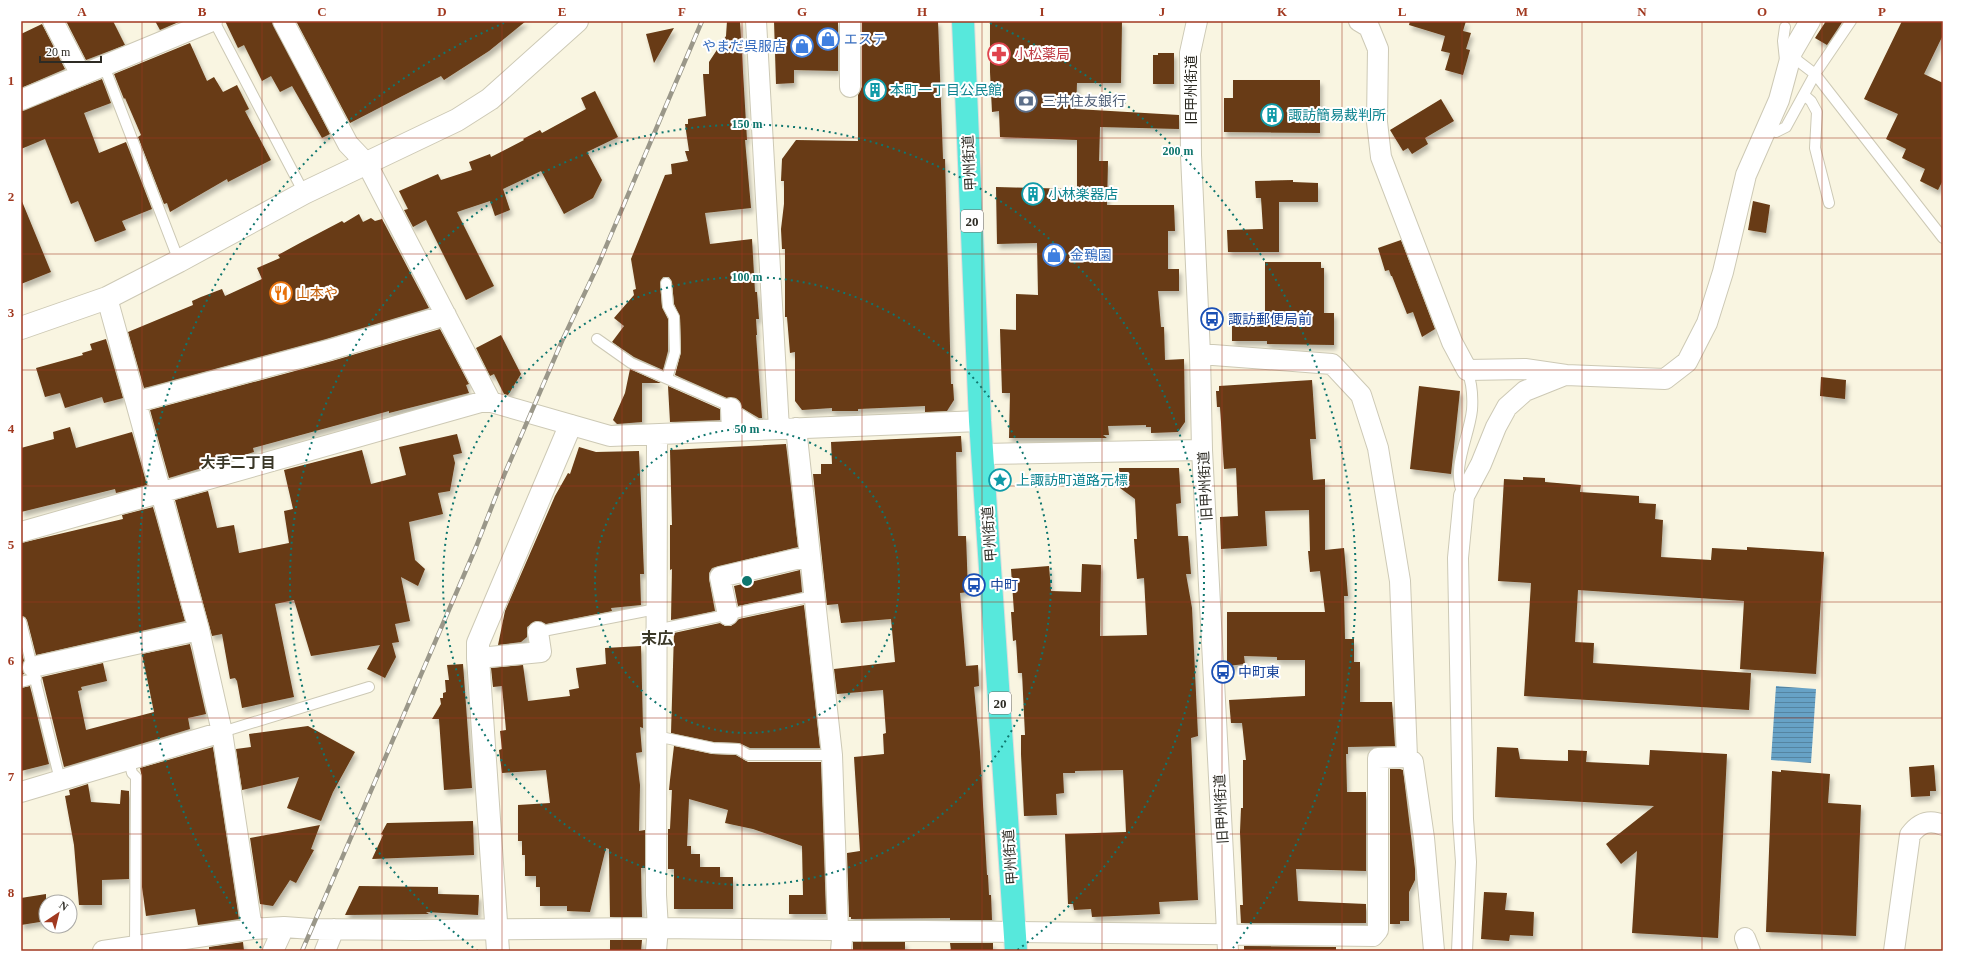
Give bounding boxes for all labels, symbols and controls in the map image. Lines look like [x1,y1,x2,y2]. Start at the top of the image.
text: A [77,4,87,19]
text: B [198,4,207,19]
text: C [317,4,327,19]
text: D [437,4,447,19]
text: E [558,4,566,19]
text: F [678,4,686,19]
text: G [797,4,807,19]
text: H [917,4,927,19]
text: I [1039,4,1045,19]
text: J [1159,4,1166,19]
text: K [1277,4,1288,19]
text: L [1398,4,1407,19]
text: M [1516,4,1528,19]
text: N [1637,4,1647,19]
text: O [1757,4,1767,19]
text: P [1878,4,1886,19]
shop icon: エステ [815,26,841,52]
place label: エステ [844,32,886,47]
shop icon: やまだ呉服店 [789,33,815,59]
scale bar [40,38,101,64]
place label: やまだ呉服店 [702,39,786,54]
pharmacy icon: 小松薬局 [986,41,1012,67]
text: 20 m [46,45,71,59]
place label: 小松薬局 [1014,47,1070,62]
street label: 旧甲州街道 [1183,55,1199,125]
text: 1 [8,73,14,88]
building icon: 本町一丁目公民館 [862,77,888,103]
place label: 本町一丁目公民館 [890,83,1002,98]
bank icon: 三井住友銀行 [1013,88,1039,114]
place label: 三井住友銀行 [1042,93,1126,109]
building icon: 諏訪簡易裁判所 [1259,102,1285,128]
place label: 諏訪簡易裁判所 [1288,108,1386,123]
text: 150 m [732,117,763,131]
street label: 甲州街道 [960,135,978,191]
text: 200 m [1163,144,1194,158]
building icon: 小林楽器店 [1020,181,1046,207]
place label: 小林楽器店 [1048,187,1118,202]
text: 2 [8,189,14,204]
road number: 20 [961,210,983,232]
shop icon: 金鵄園 [1041,242,1067,268]
place label: 金鵄園 [1070,248,1112,263]
text: 100 m [732,270,763,284]
restaurant icon: 山本や [268,280,294,306]
place label: 山本や [296,286,338,301]
text: 3 [8,305,15,320]
bus stop icon: 諏訪郵便局前 [1199,306,1225,332]
place label: 諏訪郵便局前 [1228,311,1312,327]
text: 4 [8,421,15,436]
text: 50 m [735,422,760,436]
street label: 旧甲州街道 [1195,451,1215,521]
district label: 大手二丁目 [200,455,276,471]
place icon: 上諏訪町道路元標 [987,467,1013,493]
place label: 上諏訪町道路元標 [1016,473,1128,488]
street label: 甲州街道 [979,506,999,562]
text: 5 [8,537,15,552]
bus stop icon: 中町 [961,572,987,598]
centre of rings [740,574,754,588]
place label: 中町 [990,578,1018,593]
district label: 末広 [641,630,674,647]
text: 6 [8,653,15,668]
bus stop icon: 中町東 [1210,659,1236,685]
place label: 中町東 [1238,665,1280,680]
road number: 20 [989,692,1011,714]
text: 7 [8,769,15,784]
street label: 旧甲州街道 [1211,774,1231,844]
street label: 甲州街道 [1000,829,1020,885]
text: 8 [8,885,15,900]
north arrow [38,894,78,934]
text: N [57,899,70,913]

